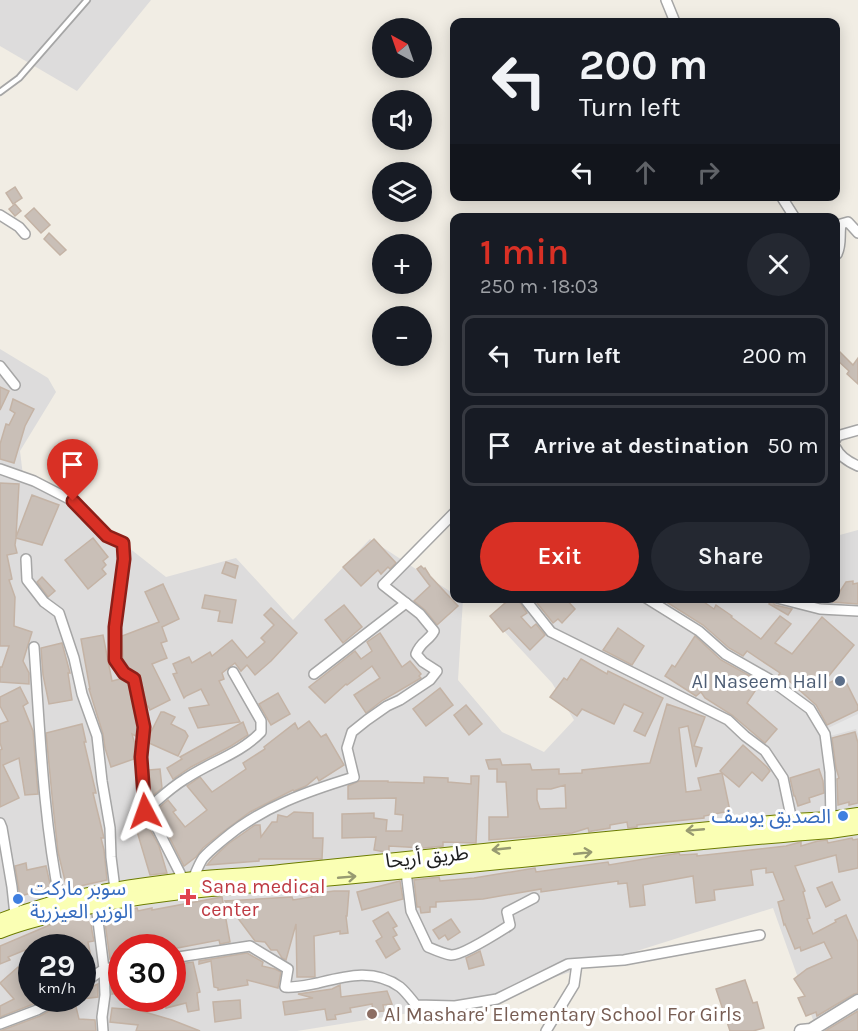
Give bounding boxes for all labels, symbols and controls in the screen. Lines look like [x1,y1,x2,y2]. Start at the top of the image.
north arrow [372,18,432,78]
map controls [372,18,432,366]
text: 200 m [579,40,708,90]
icon: left [480,42,558,120]
button: sound [372,90,432,150]
text: Turn left [579,91,680,123]
icon: left [566,156,599,189]
icon: ahead [629,156,662,189]
icon: right [692,156,725,189]
button: layers [372,162,432,222]
text: 1 min [480,231,569,273]
button: close [747,233,810,296]
button: + [372,234,432,294]
text: 250 m · 18:03 [480,275,598,298]
button: − [372,306,432,366]
icon: left [483,339,516,372]
text: Turn left [534,343,621,369]
text: 200 m [742,343,807,369]
icon: arrive [483,429,516,462]
text: Arrive at destination [534,433,749,459]
text: 50 m [767,433,819,459]
pin [47,439,98,501]
icon: arrive [56,448,89,481]
button: Exit [480,522,639,591]
button: Share [651,522,810,591]
place label: Al Naseem Hall [691,670,828,693]
marker: Al Naseem Hall [833,674,847,688]
position arrow [113,779,177,843]
place label: الصديق يوسف [711,805,831,829]
marker: الصديق يوسف [836,809,850,823]
one-way arrow [686,825,706,836]
street label: طريق أريحا [384,841,470,874]
one-way arrow [492,844,512,855]
one-way arrow [572,847,592,858]
one-way arrow [337,871,357,882]
place label: Sana medical center [201,875,326,921]
place label: سوبر ماركت الوزير العيزرية [30,877,133,923]
marker: Sana medical center [179,888,197,906]
marker: سوبر ماركت الوزير العيزرية [11,892,25,906]
speed limit sign: 30 [108,934,186,1012]
text: 29 [39,948,75,984]
text: km/h [38,979,76,997]
place label: Al Mashare' Elementary School For Girls [384,1003,742,1026]
marker: Al Mashare' Elementary School For Girls [365,1007,379,1021]

